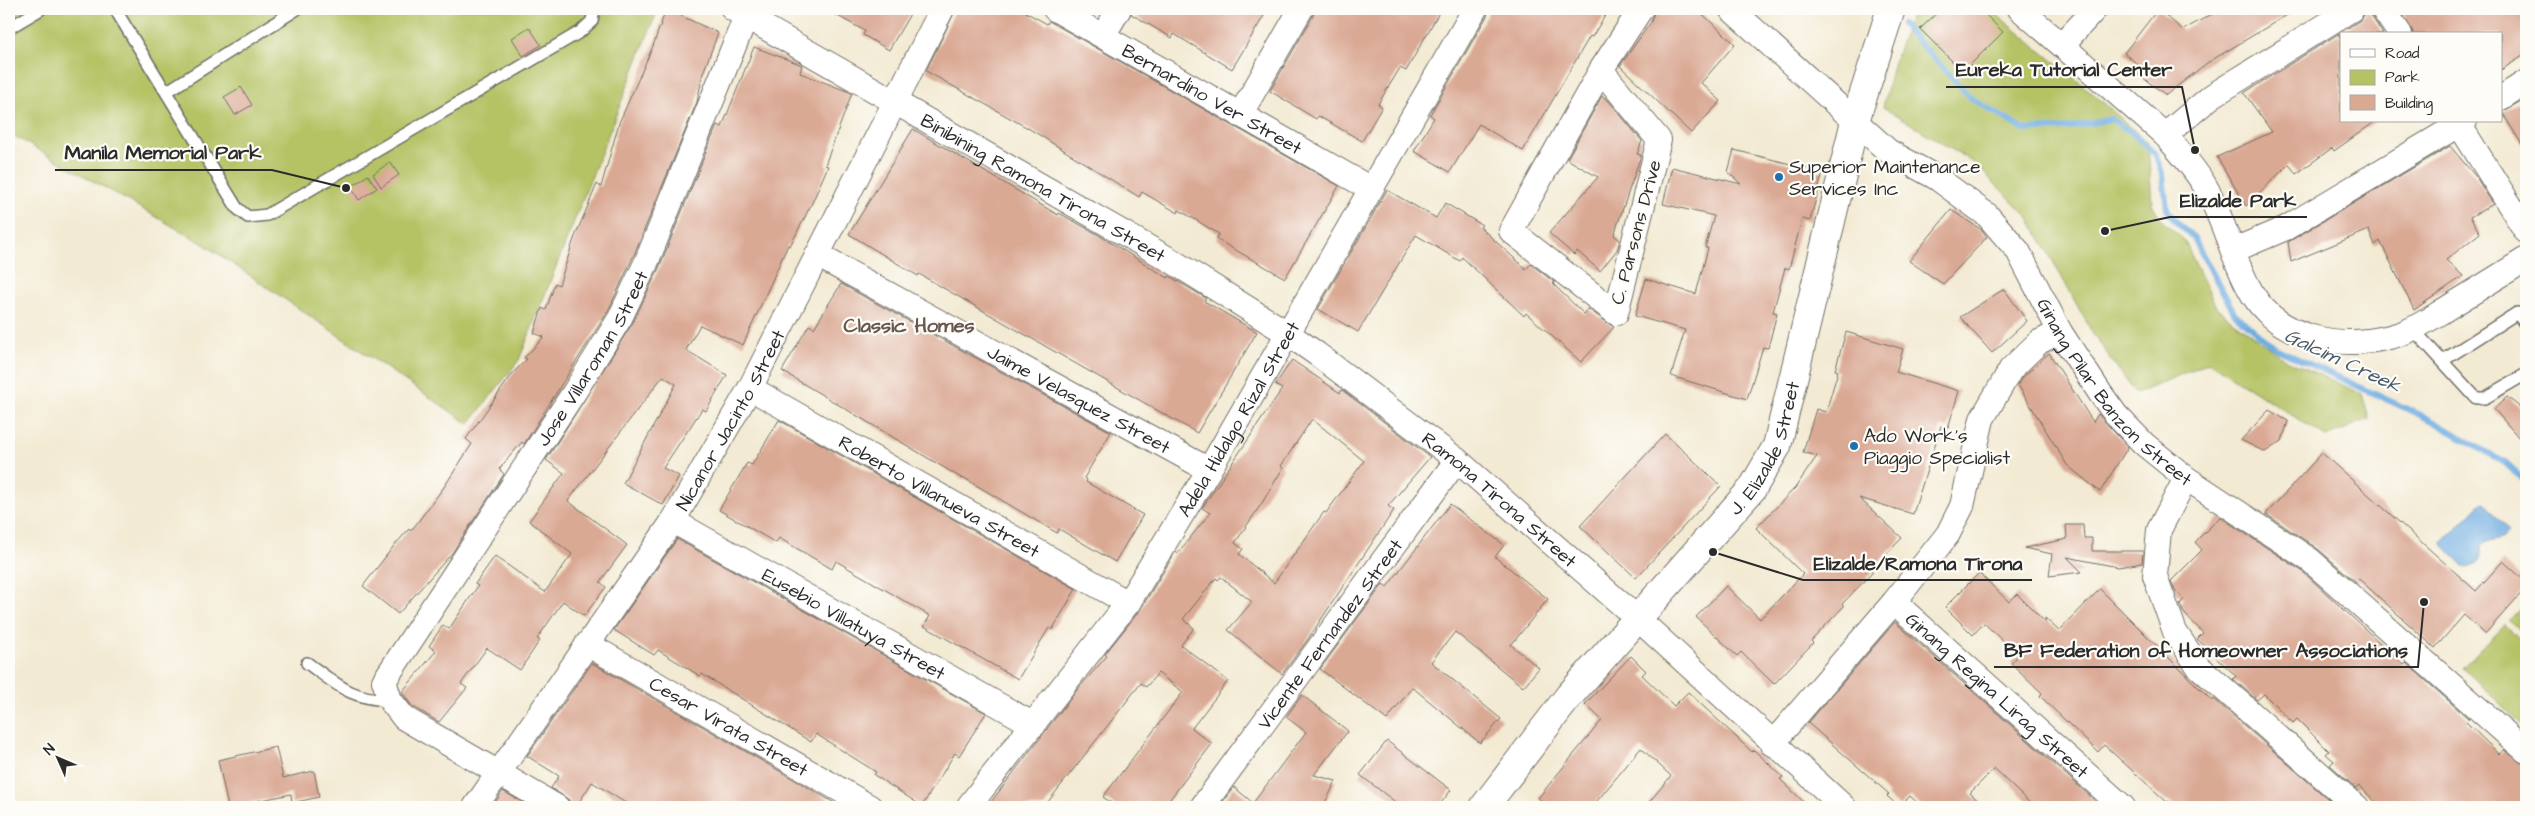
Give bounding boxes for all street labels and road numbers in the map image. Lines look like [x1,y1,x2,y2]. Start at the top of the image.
street label: Bernardino Ver Street [1117,38,1307,162]
street label: Binibining Ramona Tirona Street [915,108,1170,270]
street label: C. Parsons Drive [1604,157,1669,308]
street label: Jose Villaroman Street [530,266,656,452]
street label: Ginang Pilar Banzon Street [2030,294,2197,494]
street label: Adela Hidalgo Rizal Street [1172,316,1307,522]
street label: Nicanor Jacinto Street [670,325,793,516]
street label: Jaime Velasquez Street [982,339,1175,461]
street label: J. Elizalde Street [1723,379,1807,521]
street label: Ramona Tirona Street [1416,426,1583,575]
street label: Roberto Villanueva Street [833,429,1045,565]
street label: Vicente Fernandez Street [1251,534,1410,736]
street label: Eusebio Villatuya Street [757,562,950,687]
street label: Ginang Regina Lirag Street [1899,607,2094,785]
street label: Cesar Virata Street [644,671,813,784]

